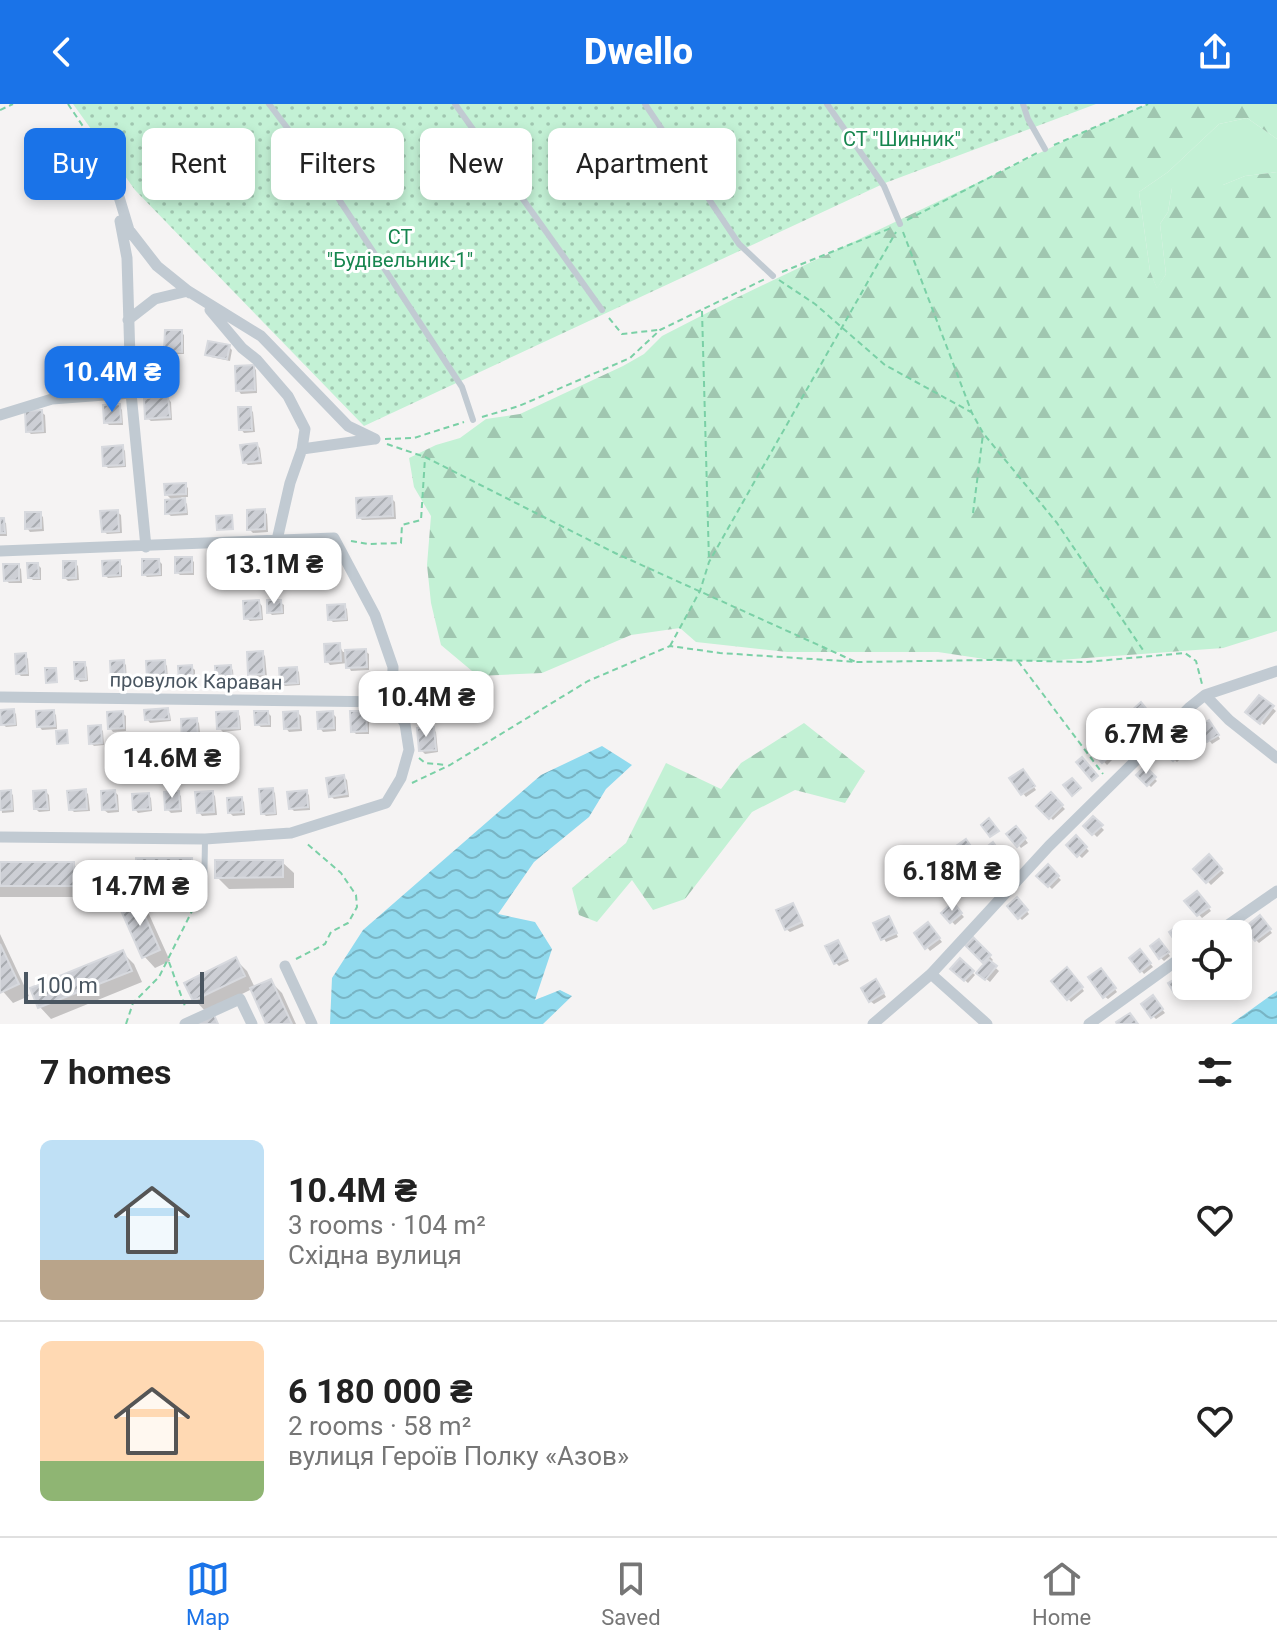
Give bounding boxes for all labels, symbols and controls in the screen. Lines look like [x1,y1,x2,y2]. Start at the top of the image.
icon: back [40,30,84,74]
icon: share [1193,30,1237,74]
text: Dwello [584,31,693,73]
park label: СТ "Шинник" [843,127,961,151]
chip: Buy [24,128,126,200]
chip: Rent [142,128,255,200]
chip: Filters [271,128,404,200]
chip: New [420,128,532,200]
chip: Apartment [548,128,736,200]
park label: СТ "Будівельник-1" [327,225,473,272]
pin: 10.4M ₴ [38,346,186,414]
text: 10.4M ₴ [63,357,161,387]
pin: 13.1M ₴ [200,538,348,606]
text: 13.1M ₴ [225,549,323,579]
street label: провулок Караван [109,667,283,695]
pin: 10.4M ₴ [352,671,500,739]
text: 10.4M ₴ [377,682,475,712]
pin: 6.7M ₴ [1081,708,1211,776]
text: 6.7M ₴ [1104,719,1188,749]
pin: 14.6M ₴ [98,732,246,800]
text: 14.6M ₴ [123,743,221,773]
pin: 6.18M ₴ [878,845,1026,913]
text: 6.18M ₴ [903,856,1001,886]
pin: 14.7M ₴ [66,860,214,928]
text: 14.7M ₴ [91,871,189,901]
map controls [1172,920,1252,1000]
button: locate [1172,920,1252,1000]
scale bar [24,968,204,1004]
text: 100 m [36,973,98,998]
icon: filters [1193,1050,1237,1094]
text: 7 homes [40,1052,171,1092]
text: 10.4M ₴ [288,1170,417,1210]
icon: home [104,1172,200,1268]
icon: heart [1193,1198,1237,1242]
text: 3 rooms · 104 m² [288,1210,486,1240]
text: Східна вулиця [288,1240,462,1270]
text: 6 180 000 ₴ [288,1371,473,1411]
icon: home [104,1373,200,1469]
icon: heart [1193,1399,1237,1443]
text: 2 rooms · 58 m² [288,1411,471,1441]
text: вулиця Героїв Полку «Азов» [288,1441,629,1471]
tab: Map [186,1557,230,1630]
tab: Saved [601,1557,661,1630]
tab: Home [1032,1557,1091,1630]

